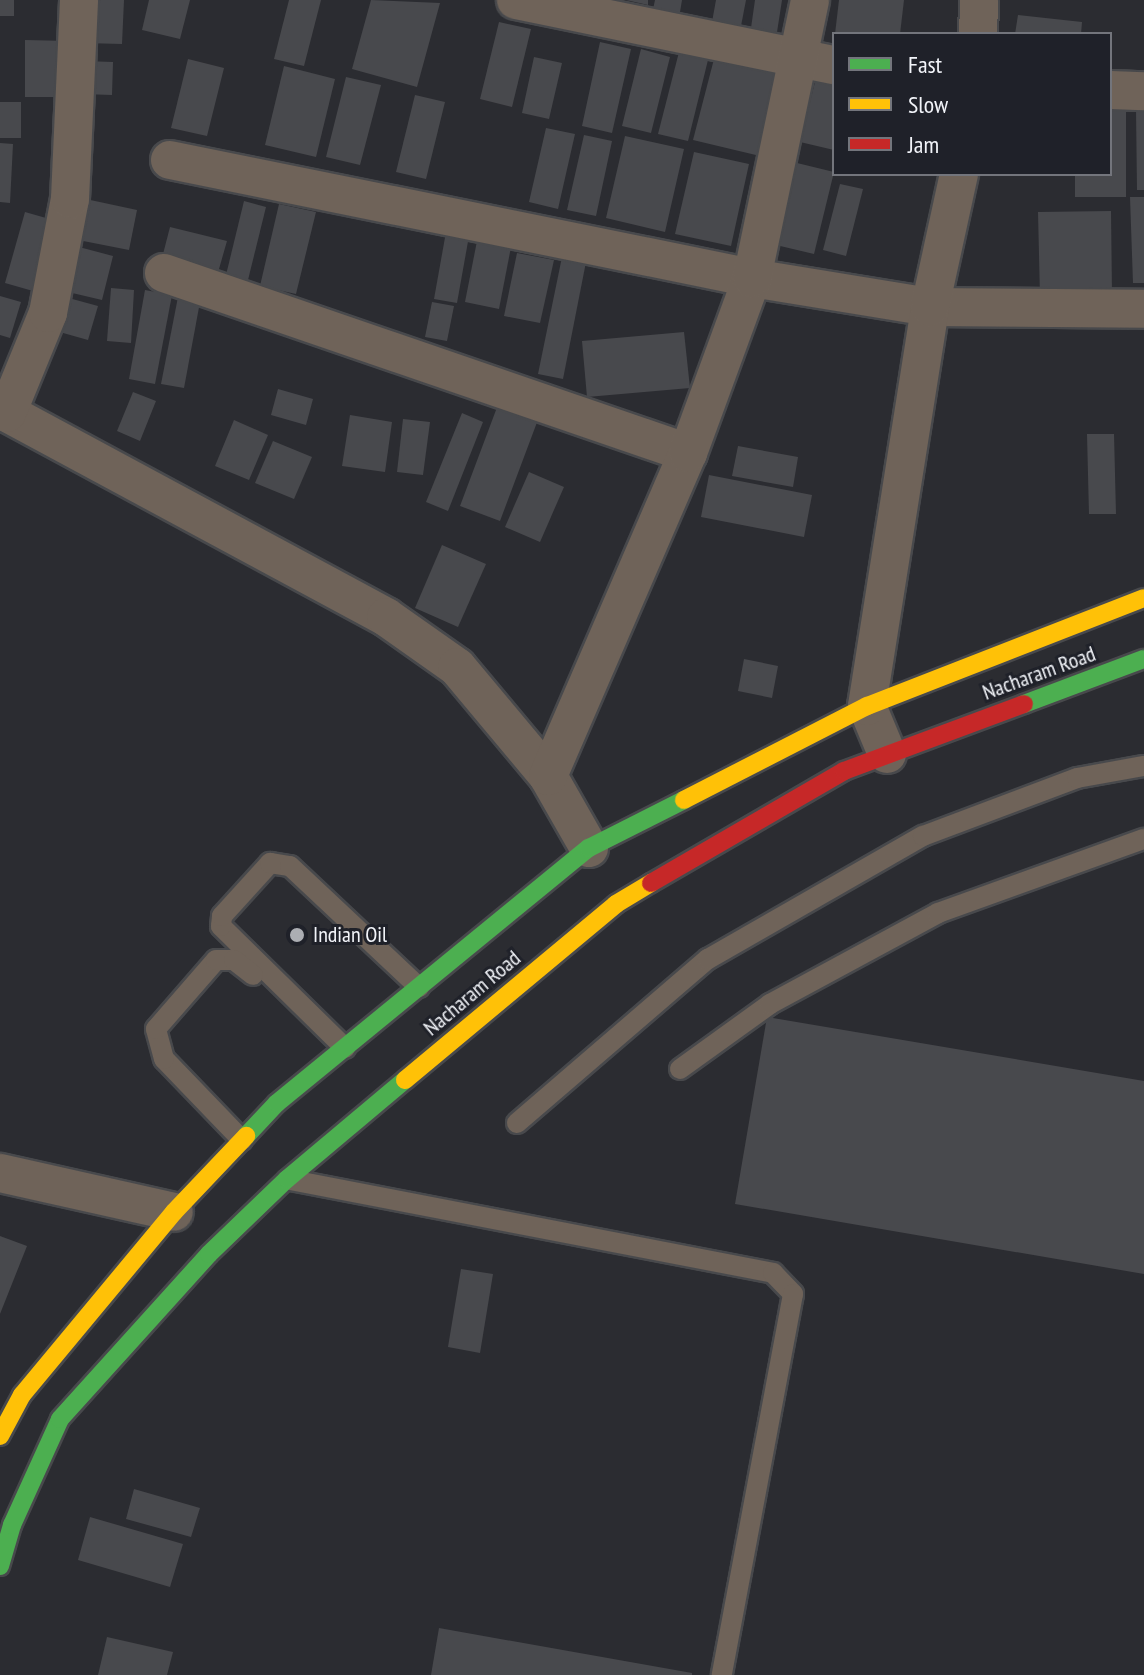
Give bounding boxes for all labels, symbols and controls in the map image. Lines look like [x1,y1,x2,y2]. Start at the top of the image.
legend [832,32,1112,176]
text: Fast [908,49,942,80]
text: Slow [908,89,948,120]
text: Jam [908,129,939,160]
street label: Nacharam Road [979,640,1099,706]
place label: Indian Oil [313,922,387,948]
marker: Indian Oil [288,926,306,944]
street label: Nacharam Road [418,945,526,1041]

